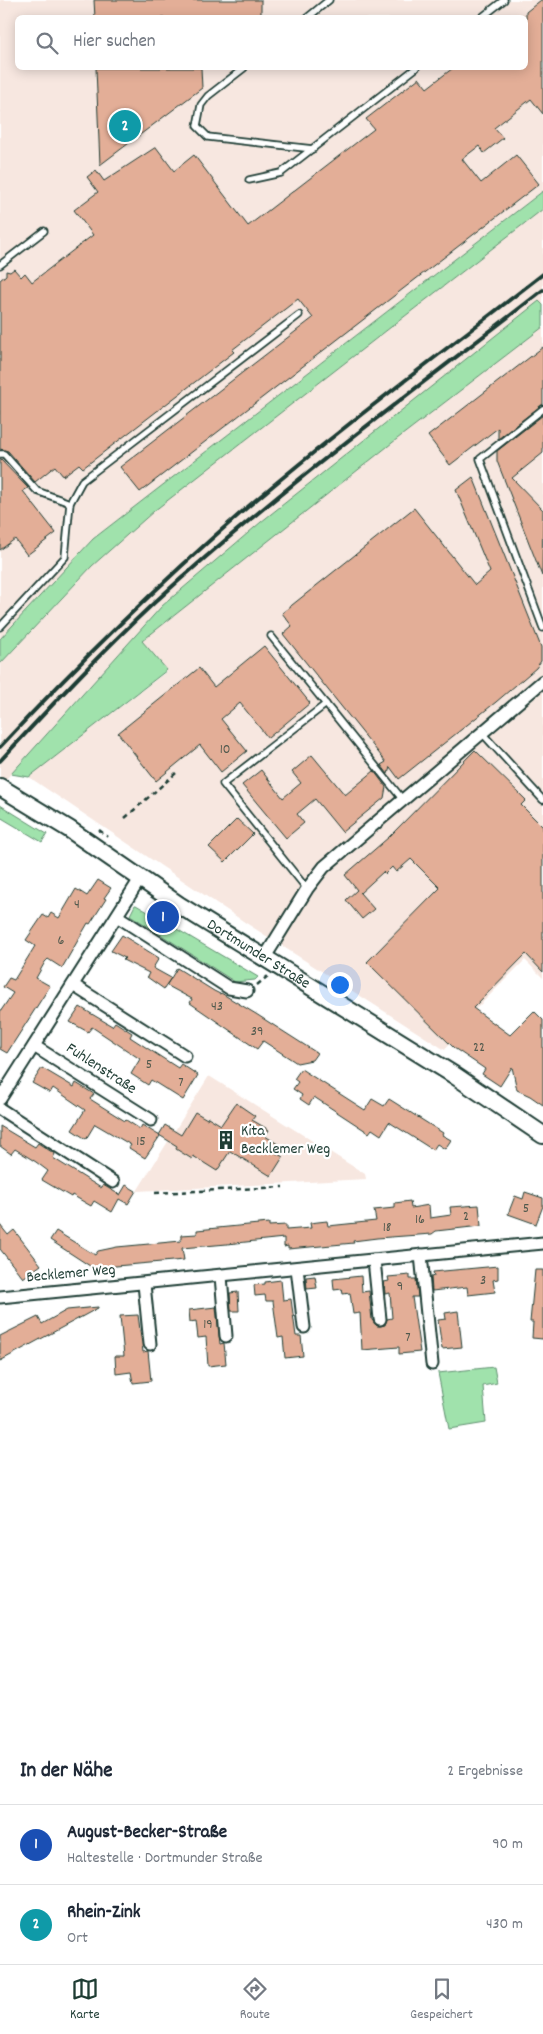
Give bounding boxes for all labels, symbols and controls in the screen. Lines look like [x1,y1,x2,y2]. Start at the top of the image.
search box [15,15,528,70]
icon: search [33,29,61,57]
text: Hier suchen [73,29,156,56]
pin: 2 [109,107,141,145]
house number: 10 [220,740,230,760]
house number: 4 [74,895,80,915]
pin: 1 [147,898,179,936]
street label: Dortmunder Straße [202,913,315,995]
house number: 6 [58,931,65,951]
your location [327,972,353,998]
house number: 43 [211,997,223,1017]
house number: 39 [251,1022,263,1042]
street label: Fuhlenstraße [61,1037,141,1101]
house number: 22 [473,1038,485,1058]
house number: 5 [146,1055,152,1075]
house number: 7 [178,1073,184,1093]
place label: Kita Becklemer Weg [241,1120,330,1161]
building icon: Kita Becklemer Weg [215,1129,237,1151]
house number: 15 [136,1132,146,1152]
house number: 5 [523,1199,529,1219]
house number: 2 [463,1207,469,1227]
house number: 16 [415,1210,425,1230]
house number: 18 [383,1218,392,1238]
street label: Becklemer Weg [25,1259,117,1289]
house number: 3 [480,1271,486,1291]
house number: 9 [397,1277,403,1297]
house number: 19 [203,1315,213,1335]
house number: 7 [405,1328,411,1348]
text: In der Nähe [20,1757,112,1787]
text: 2 Ergebnisse [447,1760,523,1783]
text: August-Becker-Straße [67,1820,227,1847]
text: 1 [34,1833,38,1856]
text: 90 m [492,1833,523,1856]
text: Haltestelle · Dortmunder Straße [67,1847,262,1870]
text: Rhein-Zink [67,1900,141,1927]
text: 2 [33,1913,40,1936]
text: 430 m [486,1913,523,1936]
text: Ort [67,1927,88,1950]
tab: Karte [70,1975,100,2025]
tab: Route [240,1975,270,2025]
tab: Gespeichert [410,1975,473,2025]

